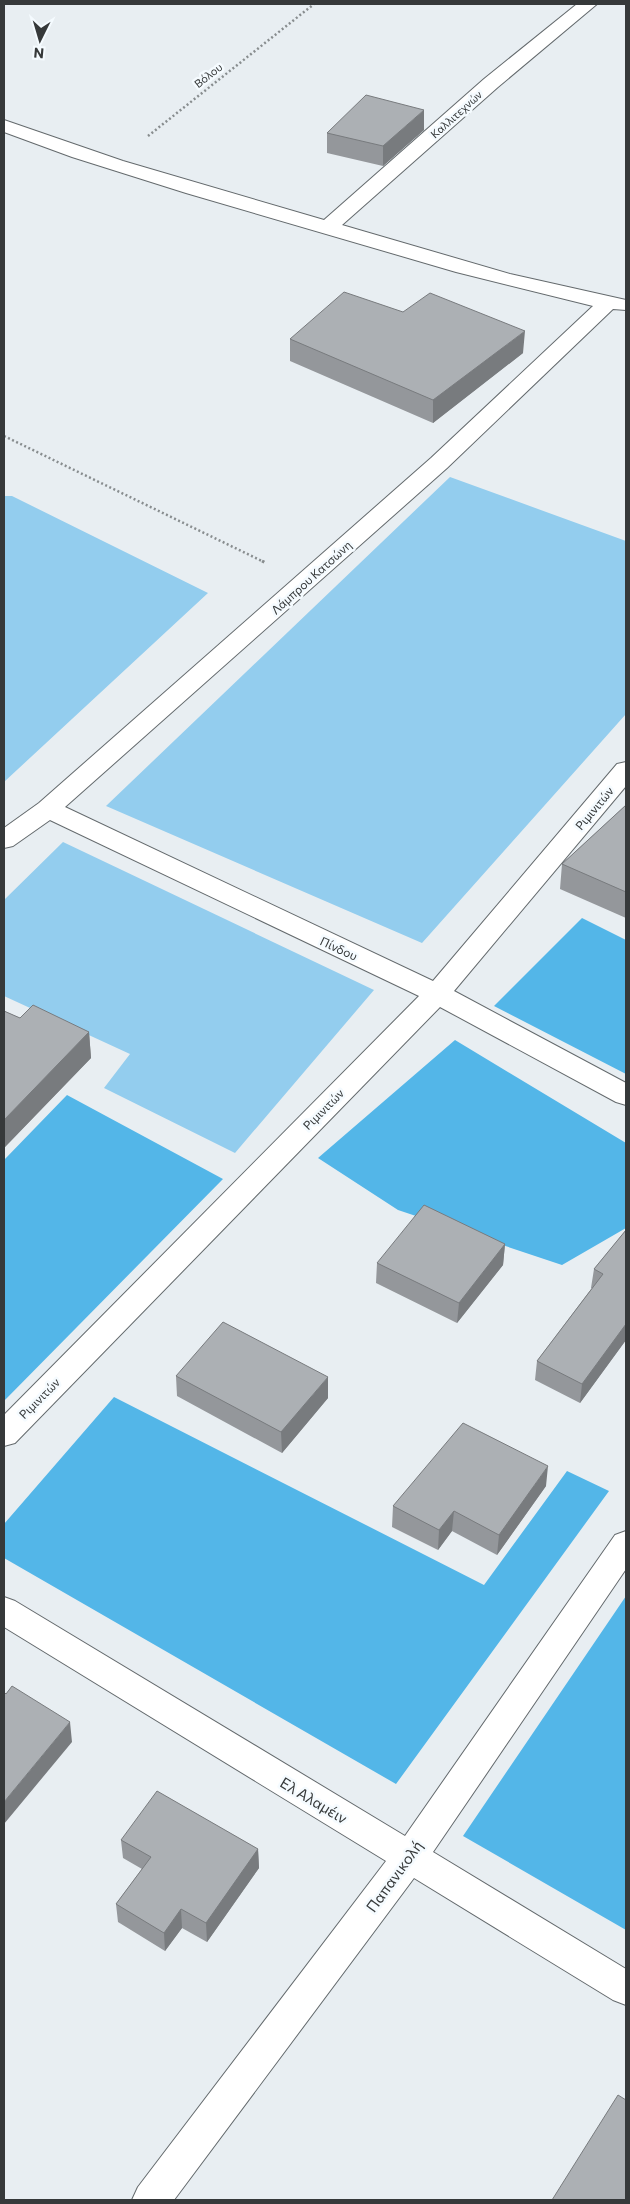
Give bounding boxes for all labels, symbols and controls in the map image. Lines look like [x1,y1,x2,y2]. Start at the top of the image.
north arrow [15,15,65,65]
text: N [33,45,45,62]
street label: Βόλου [191,60,225,90]
street label: Καλλιτεχνών [428,87,485,140]
street label: Λάμπρου Κατσώνη [268,537,354,617]
street label: Ριμινιτών [572,784,616,832]
street label: Πίνδου [318,933,360,963]
street label: Ριμινιτών [300,1086,346,1132]
street label: Ριμινιτών [16,1375,62,1421]
street label: Ελ Αλαμέιν [277,1773,351,1827]
street label: Παπανικολή [362,1837,426,1915]

